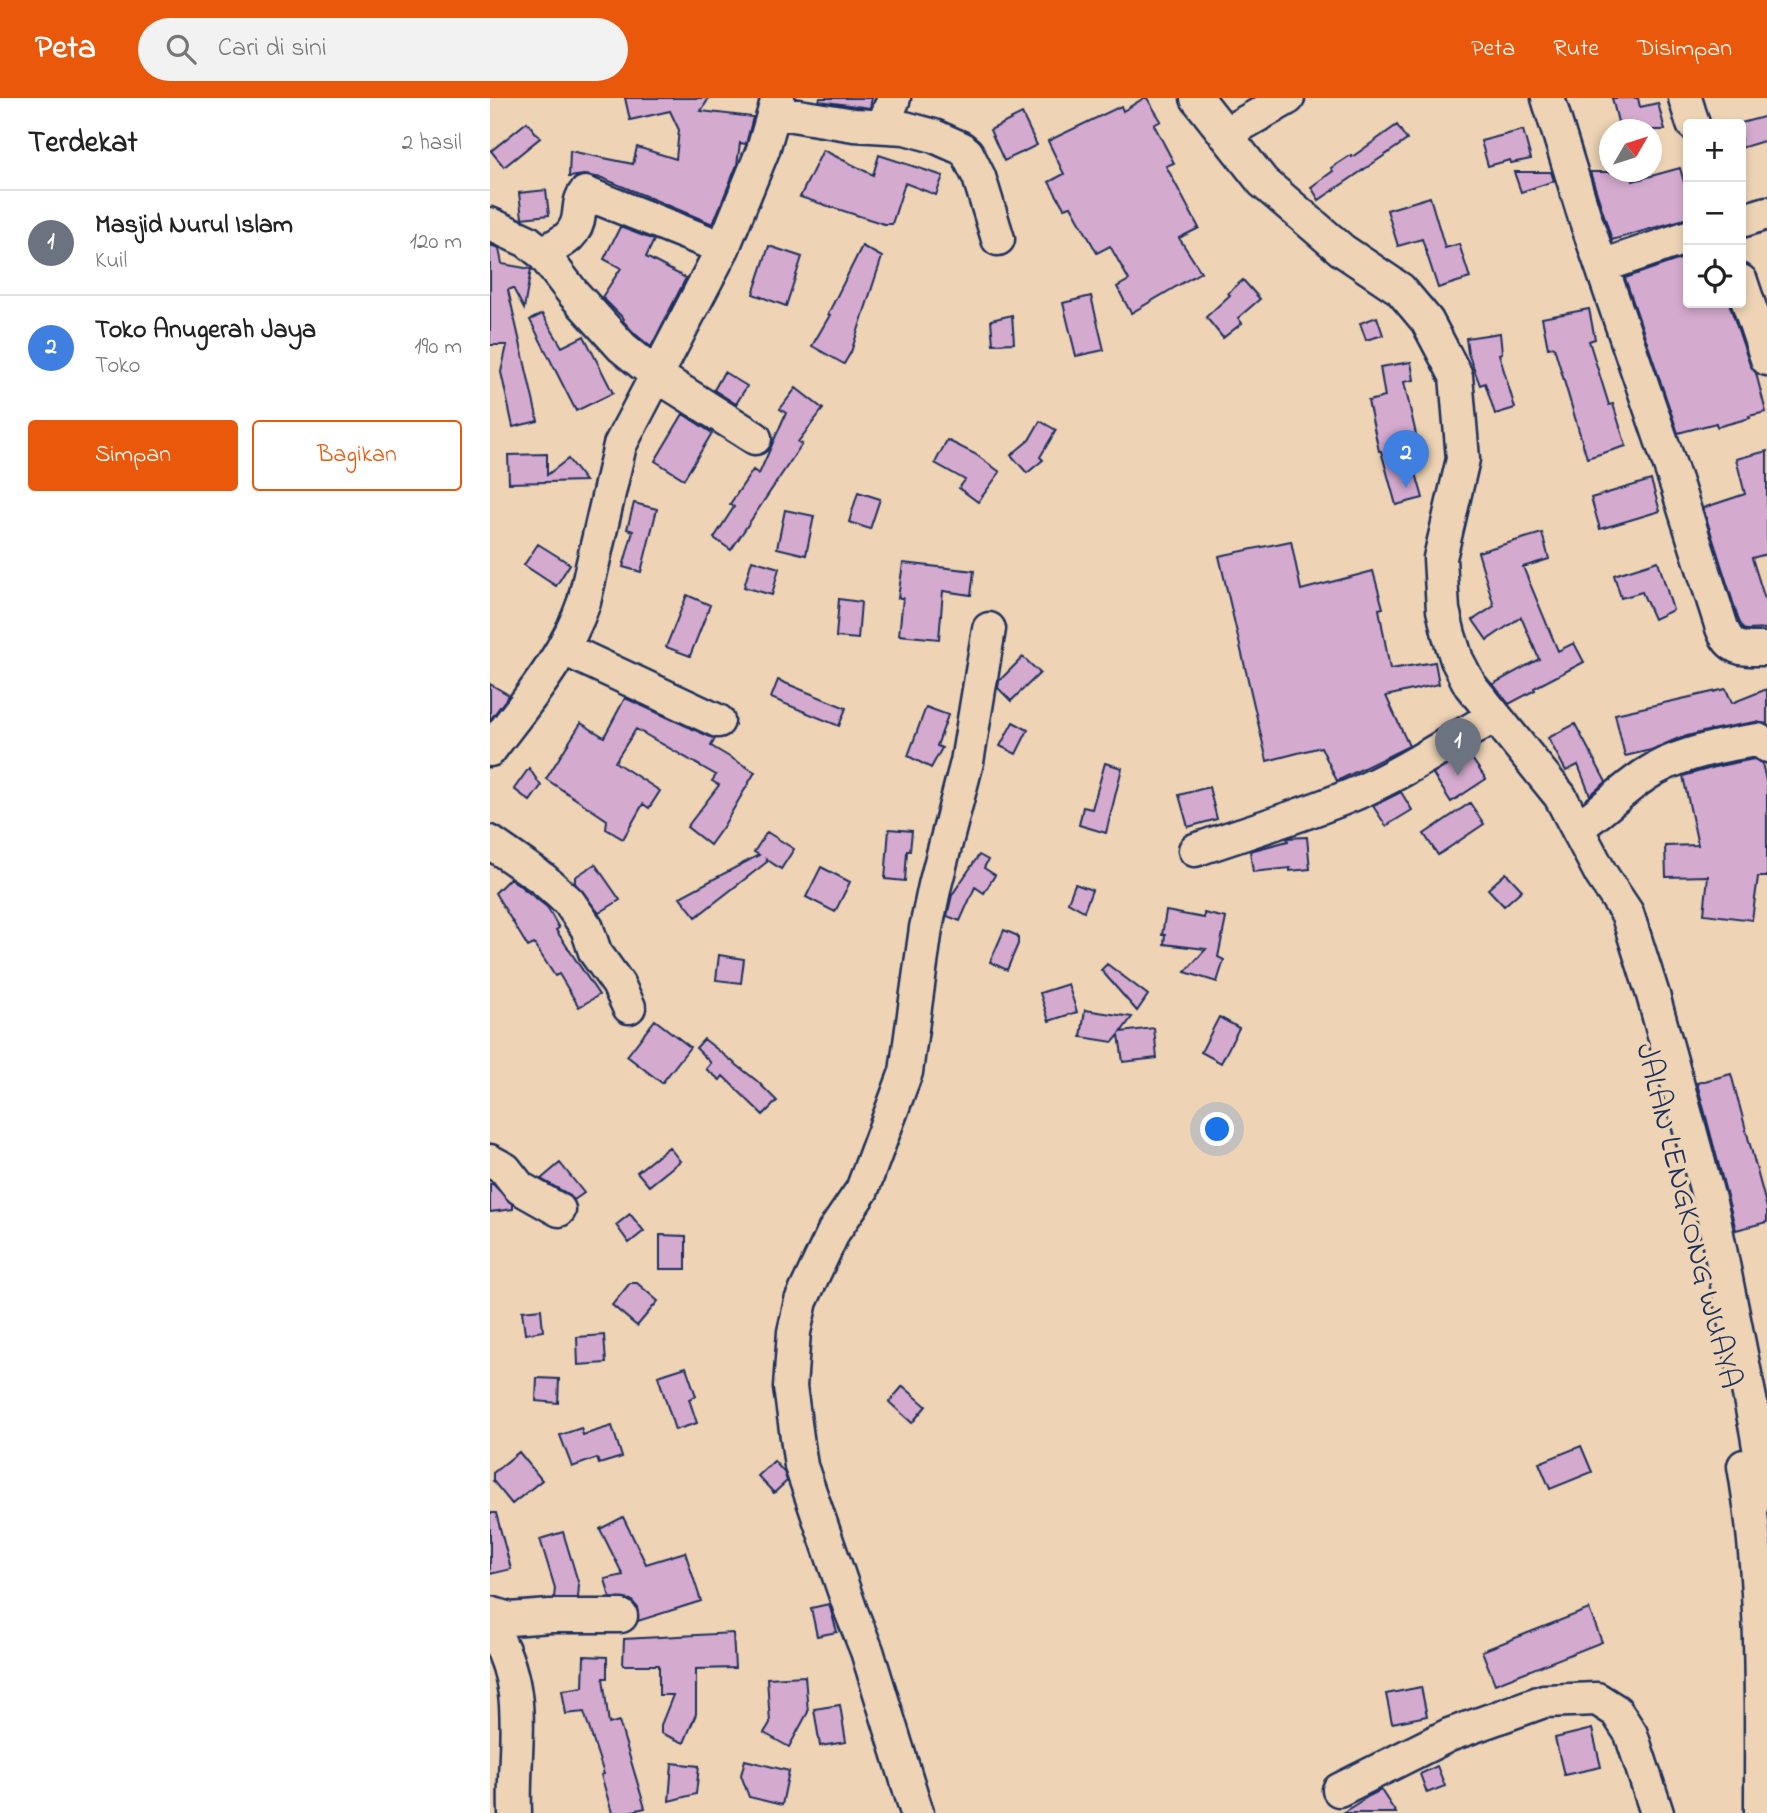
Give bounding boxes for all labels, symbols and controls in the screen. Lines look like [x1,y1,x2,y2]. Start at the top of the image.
search box [138,18,628,81]
text: Peta [35,25,96,73]
icon: search [162,30,200,68]
text: Cari di sini [218,30,327,68]
text: Peta [1471,32,1515,67]
text: Rute [1553,32,1599,67]
text: Disimpan [1637,32,1732,67]
north arrow [1599,119,1662,182]
map controls [1683,119,1746,308]
button: + [1683,119,1746,182]
text: Terdekat [28,122,138,166]
text: 2 hasil [402,127,462,160]
button: − [1683,182,1746,245]
text: Masjid Nurul Islam [95,207,293,245]
text: 1 [47,226,55,259]
text: 120 m [410,226,462,259]
text: Kuil [95,245,127,278]
button: locate [1683,245,1746,308]
text: Toko Anugerah Jaya [95,312,316,350]
text: 2 [45,331,57,364]
text: 190 m [414,331,462,364]
text: Toko [95,350,141,383]
button: Simpan [28,420,238,491]
button: Bagikan [252,420,462,491]
pin: 2 [1383,430,1429,488]
pin: 1 [1435,718,1481,776]
street label: JALAN LENGKONG WUAYA [1621,1038,1753,1394]
your location [1200,1112,1234,1146]

